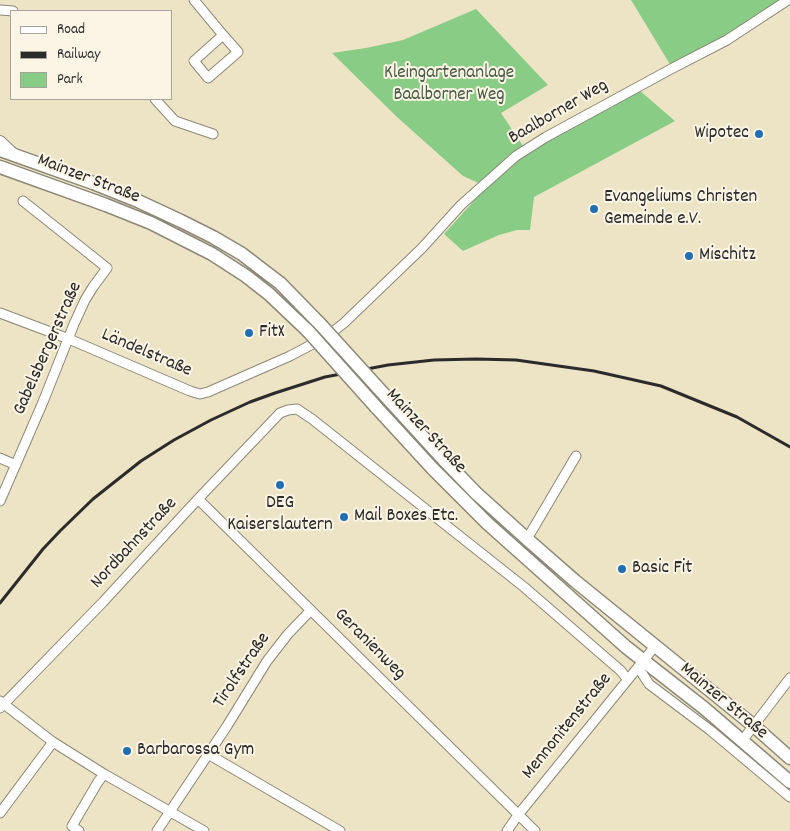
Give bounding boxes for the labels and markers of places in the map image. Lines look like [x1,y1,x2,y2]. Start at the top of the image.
place label: Wipotec [694,123,749,145]
marker: Wipotec [753,128,765,140]
place label: Evangeliums Christen Gemeinde e.V. [604,187,757,231]
marker: Evangeliums Christen Gemeinde e.V. [588,203,600,215]
place label: Mischitz [699,245,756,267]
marker: Mischitz [683,250,695,262]
place label: FitX [259,322,285,344]
marker: FitX [243,327,255,339]
marker: DEG Kaiserslautern [274,479,286,491]
place label: DEG Kaiserslautern [227,493,333,537]
place label: Mail Boxes Etc. [354,506,458,528]
marker: Mail Boxes Etc. [338,511,350,523]
place label: Basic Fit [632,558,692,580]
marker: Basic Fit [616,563,628,575]
place label: Barbarossa Gym [137,740,254,762]
marker: Barbarossa Gym [121,745,133,757]

